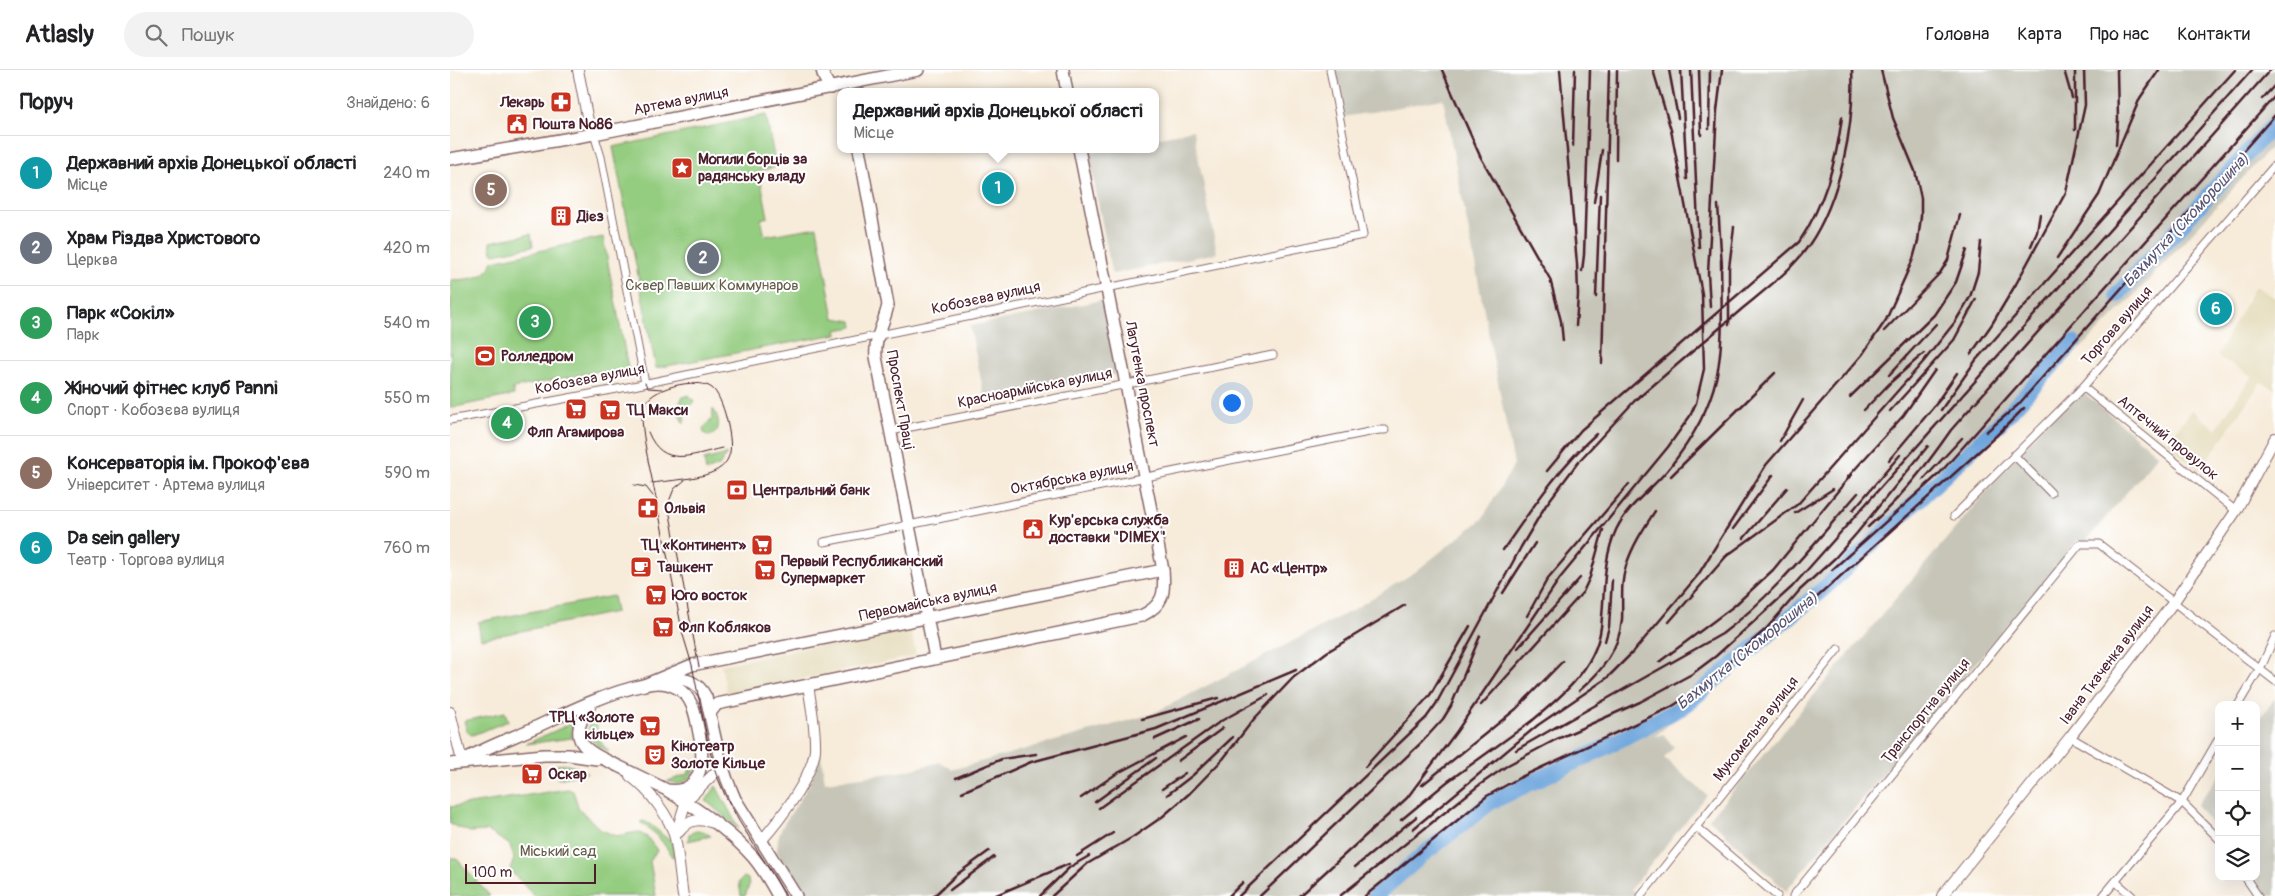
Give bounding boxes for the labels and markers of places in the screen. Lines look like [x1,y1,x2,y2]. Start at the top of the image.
pharmacy icon: Лекарь [549,90,573,114]
place label: Лекарь [499,93,545,112]
public building icon: Пошта №86 [505,112,529,136]
place label: Пошта №86 [533,115,613,134]
place label: Могили борців за радянську владу [698,150,807,186]
place icon: Могили борців за радянську владу [670,156,694,180]
pin: 1 [982,169,1014,207]
pin: 5 [475,171,507,209]
building icon: Дієз [549,204,573,228]
place label: Дієз [576,207,604,226]
pin: 2 [687,239,719,277]
pin: 6 [2200,290,2232,328]
pin: 3 [519,303,551,341]
sports icon: Ролледром [473,344,497,368]
place label: Ролледром [501,347,574,366]
supermarket icon: Флп Агамирова [564,397,588,421]
supermarket icon: ТЦ Макси [598,398,622,422]
place label: ТЦ Макси [625,401,688,420]
pin: 4 [491,404,523,442]
place label: Флп Агамирова [527,423,624,442]
bank icon: Центральний банк [725,478,749,502]
place label: Центральний банк [753,481,871,500]
pharmacy icon: Ольвія [636,496,660,520]
place label: Ольвія [664,499,705,518]
place label: Кур'єрська служба доставки "DIMEX" [1048,511,1169,547]
public building icon: Кур'єрська служба доставки "DIMEX" [1021,517,1045,541]
supermarket icon: ТЦ «Континент» [750,533,774,557]
place label: ТЦ «Континент» [639,536,746,555]
place label: Первый Республиканский Супермаркет [781,552,943,588]
cafe icon: Ташкент [629,555,653,579]
building icon: АС «Центр» [1222,556,1246,580]
place label: Ташкент [656,558,714,577]
supermarket icon: Первый Республиканский Супермаркет [753,558,777,582]
place label: АС «Центр» [1250,559,1328,578]
supermarket icon: Юго восток [644,583,668,607]
place label: Юго восток [671,586,748,605]
supermarket icon: Флп Кобляков [651,615,675,639]
place label: Флп Кобляков [678,618,771,637]
place label: ТРЦ «Золоте кільце» [548,708,635,744]
supermarket icon: ТРЦ «Золоте кільце» [638,714,662,738]
place label: Кінотеатр Золоте Кільце [671,737,766,773]
theatre icon: Кінотеатр Золоте Кільце [643,743,667,767]
supermarket icon: Оскар [520,762,544,786]
place label: Оскар [548,765,587,784]

